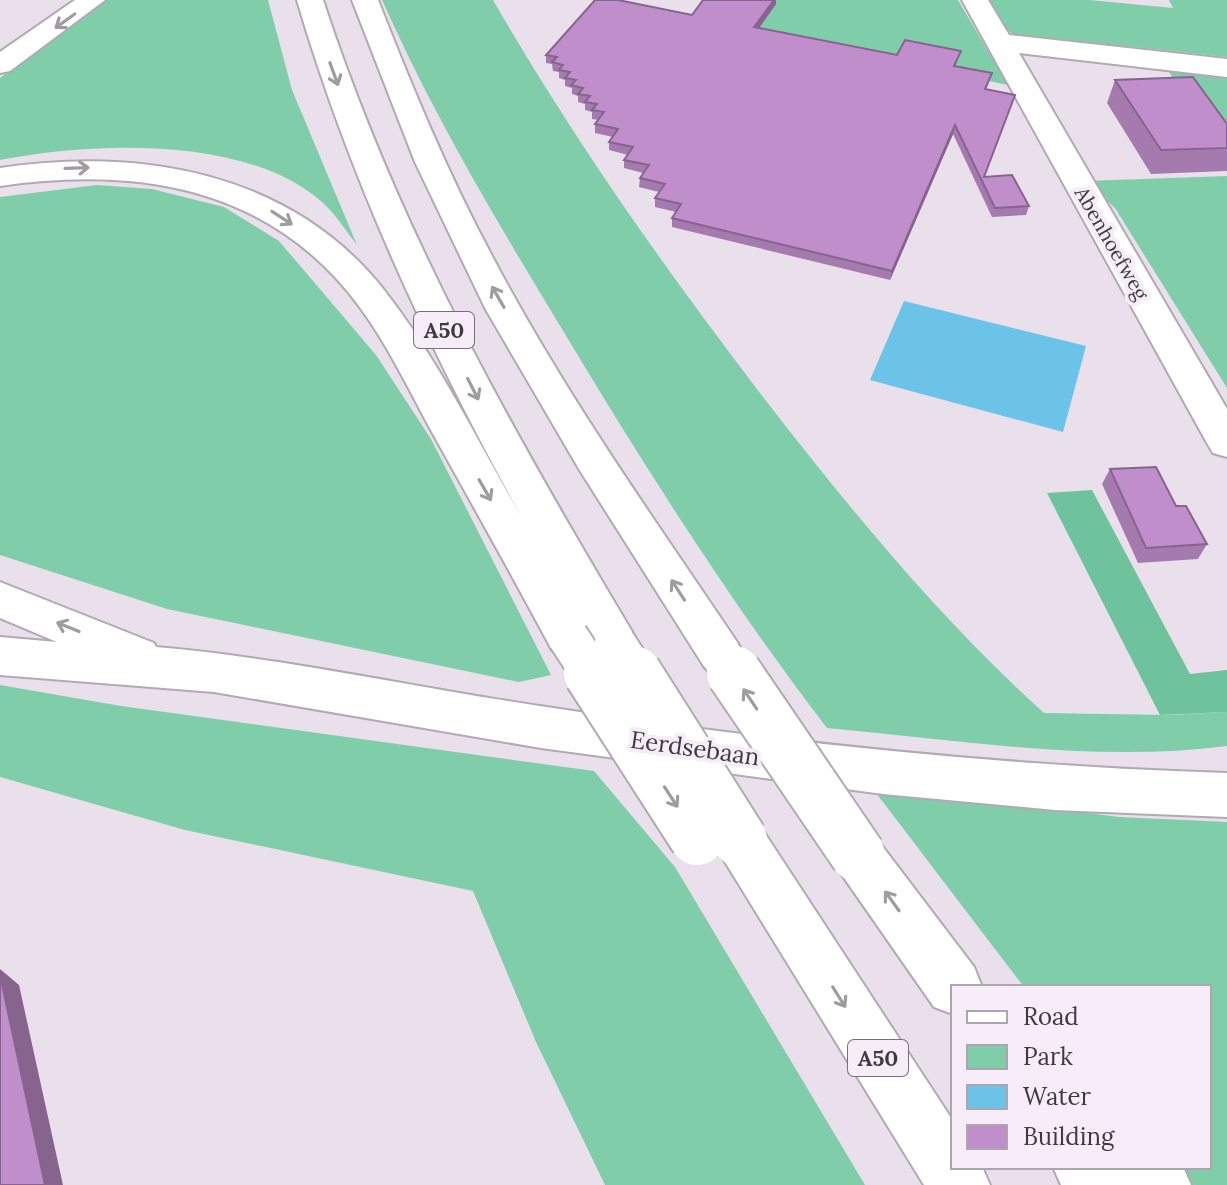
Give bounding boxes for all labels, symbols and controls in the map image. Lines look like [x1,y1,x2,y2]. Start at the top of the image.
one-way arrow [55,12,76,29]
one-way arrow [327,61,342,86]
one-way arrow [63,161,90,176]
street label: Abenhoefweg [1069,181,1155,305]
one-way arrow [270,209,292,226]
one-way arrow [490,285,505,309]
road number: A50 [414,312,474,348]
one-way arrow [466,376,481,400]
one-way arrow [478,477,493,501]
one-way arrow [670,579,687,601]
one-way arrow [56,619,81,633]
one-way arrow [742,688,758,710]
street label: Eerdsebaan [629,724,761,772]
one-way arrow [663,785,679,808]
one-way arrow [883,891,900,913]
one-way arrow [831,985,848,1007]
legend [951,985,1211,1169]
text: Road [1023,1001,1079,1032]
road number: A50 [848,1040,908,1076]
text: Park [1023,1041,1073,1072]
text: Water [1023,1081,1091,1112]
text: Building [1023,1121,1115,1152]

